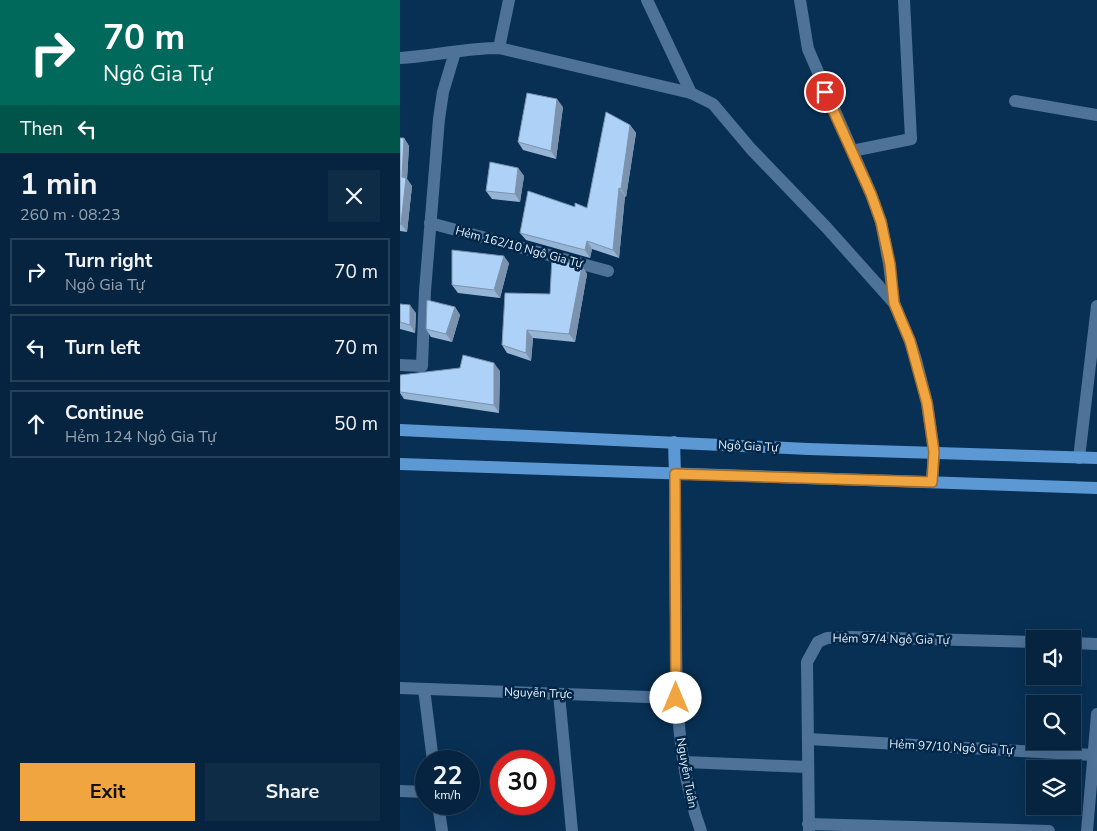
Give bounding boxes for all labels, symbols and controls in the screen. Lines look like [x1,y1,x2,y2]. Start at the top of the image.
text: 70 m [103,14,185,61]
icon: right [20,20,85,85]
text: Ngô Gia Tự [103,59,212,89]
pin [804,71,846,113]
icon: arrive [811,78,839,106]
icon: left [73,115,101,143]
text: Then [20,116,63,142]
text: 1 min [20,164,98,205]
button: close [328,170,380,222]
text: 260 m · 08:23 [20,204,121,226]
street label: Hẻm 162/10 Ngô Gia Tự [454,222,586,272]
text: Turn right [65,248,152,274]
icon: right [22,258,50,286]
text: 70 m [334,259,378,285]
text: Ngô Gia Tự [65,274,145,296]
icon: left [22,334,50,362]
text: Turn left [65,335,140,361]
text: 70 m [334,335,378,361]
text: Continue [65,400,144,426]
icon: ahead [22,410,50,438]
text: 50 m [334,411,378,437]
text: Hẻm 124 Ngô Gia Tự [65,426,216,448]
street label: Ngô Gia Tự [718,436,779,456]
street label: Hẻm 97/4 Ngô Gia Tự [833,630,951,648]
map controls [1026,630,1081,815]
button: sound [1026,630,1081,685]
position arrow [649,671,701,723]
street label: Nguyễn Trực [504,684,573,702]
button: search [1026,695,1081,750]
street label: Hẻm 97/10 Ngô Gia Tự [889,736,1015,758]
street label: Nguyễn Tuân [673,737,701,809]
speed limit sign: 30 [490,750,555,815]
text: 22 [432,759,463,793]
button: layers [1026,760,1081,815]
button: Exit [20,763,195,821]
button: Share [205,763,380,821]
text: km/h [434,787,461,803]

